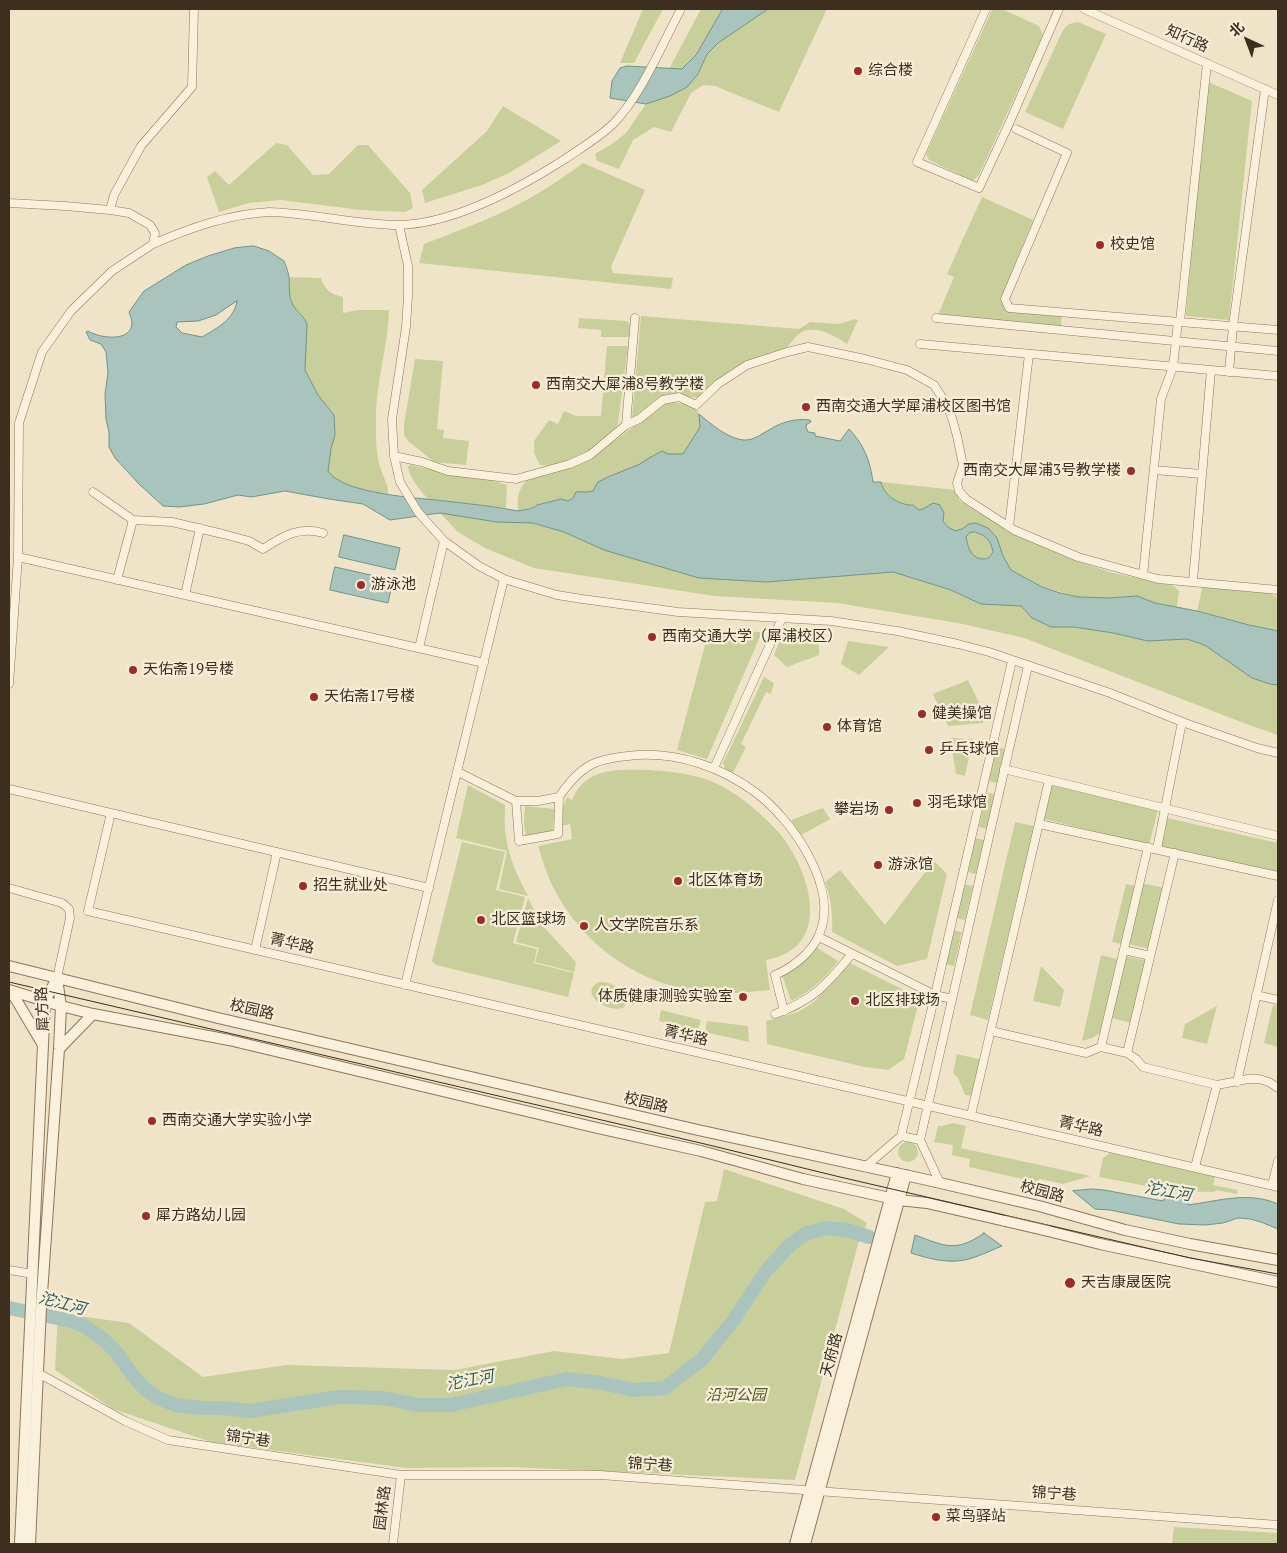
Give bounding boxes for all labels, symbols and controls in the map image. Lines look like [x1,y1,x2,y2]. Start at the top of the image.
north arrow [1222,15,1272,65]
text: 北 [1225,17,1248,40]
street label: 知行路 [1163,22,1211,56]
place label: 综合楼 [868,62,913,80]
marker: 综合楼 [852,65,864,77]
place label: 校史馆 [1110,236,1155,254]
marker: 校史馆 [1094,239,1106,251]
place label: 西南交大犀浦8号教学楼 [546,376,704,394]
marker: 西南交大犀浦8号教学楼 [530,379,542,391]
place label: 西南交通大学犀浦校区图书馆 [816,398,1011,416]
marker: 西南交通大学犀浦校区图书馆 [800,401,812,413]
place label: 西南交大犀浦3号教学楼 [963,462,1121,480]
marker: 西南交大犀浦3号教学楼 [1125,465,1137,477]
place label: 游泳池 [371,576,416,594]
marker: 游泳池 [355,579,367,591]
place label: 西南交通大学（犀浦校区） [662,628,842,646]
marker: 西南交通大学（犀浦校区） [646,631,658,643]
place label: 天佑斋19号楼 [143,661,234,679]
marker: 天佑斋19号楼 [127,664,139,676]
place label: 天佑斋17号楼 [324,688,415,706]
marker: 天佑斋17号楼 [308,691,320,703]
place label: 健美操馆 [932,705,992,723]
marker: 健美操馆 [916,708,928,720]
place label: 体育馆 [837,718,882,736]
marker: 体育馆 [821,721,833,733]
place label: 乒乓球馆 [939,741,999,759]
marker: 乒乓球馆 [923,744,935,756]
place label: 羽毛球馆 [927,794,987,812]
marker: 羽毛球馆 [911,797,923,809]
place label: 攀岩场 [834,801,879,819]
marker: 攀岩场 [883,804,895,816]
place label: 游泳馆 [888,856,933,874]
marker: 游泳馆 [872,859,884,871]
place label: 北区体育场 [688,872,763,890]
marker: 北区体育场 [672,875,684,887]
place label: 招生就业处 [313,877,388,895]
marker: 招生就业处 [297,880,309,892]
place label: 北区篮球场 [491,911,566,929]
marker: 北区篮球场 [475,914,487,926]
place label: 人文学院音乐系 [594,917,699,935]
marker: 人文学院音乐系 [578,920,590,932]
street label: 菁华路 [268,930,316,958]
street label: 犀方路 [33,986,53,1032]
place label: 体质健康测验实验室 [598,988,733,1006]
marker: 体质健康测验实验室 [737,991,749,1003]
place label: 北区排球场 [865,992,940,1010]
marker: 北区排球场 [849,995,861,1007]
street label: 校园路 [228,996,276,1024]
street label: 菁华路 [662,1022,710,1050]
street label: 校园路 [622,1089,670,1117]
place label: 西南交通大学实验小学 [162,1112,312,1130]
street label: 菁华路 [1057,1113,1105,1141]
marker: 西南交通大学实验小学 [146,1115,158,1127]
street label: 校园路 [1018,1177,1066,1207]
water label: 沱江河 [1143,1178,1193,1206]
place label: 犀方路幼儿园 [156,1207,246,1225]
marker: 犀方路幼儿园 [140,1210,152,1222]
place label: 天吉康晟医院 [1081,1274,1171,1292]
marker: 天吉康晟医院 [1063,1276,1077,1290]
water label: 沱江河 [36,1289,88,1319]
street label: 天府路 [817,1331,847,1379]
water label: 沱江河 [445,1367,495,1395]
park label: 沿河公园 [706,1387,766,1405]
street label: 锦宁巷 [224,1427,272,1451]
street label: 锦宁巷 [627,1454,673,1476]
street label: 锦宁巷 [1031,1483,1077,1505]
street label: 园林路 [371,1485,395,1531]
place label: 菜鸟驿站 [946,1508,1006,1526]
marker: 菜鸟驿站 [930,1511,942,1523]

